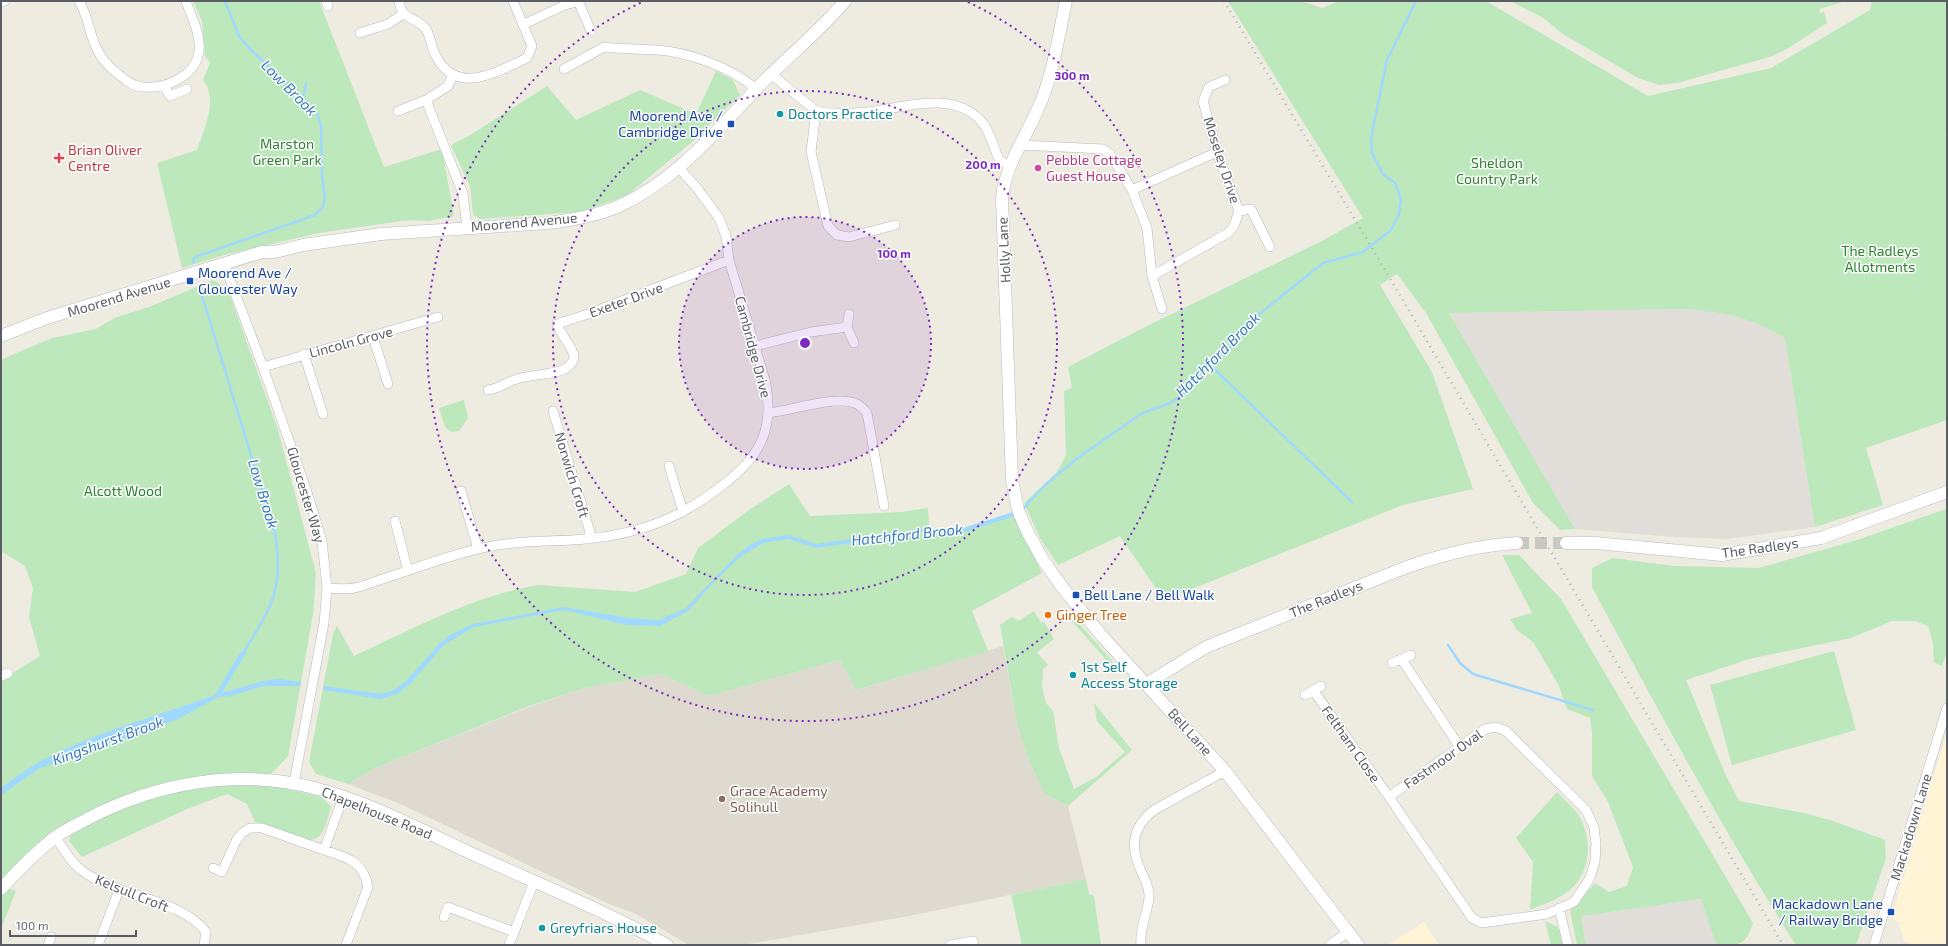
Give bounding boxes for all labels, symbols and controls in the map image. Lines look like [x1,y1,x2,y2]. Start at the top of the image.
water label: Low Brook [258,56,322,119]
text: 300 m [1054,68,1090,82]
place label: Doctors Practice [788,105,893,122]
place label: Moorend Ave / Cambridge Drive [618,107,723,140]
marker: Doctors Practice [775,109,785,119]
street label: Moseley Drive [1200,114,1244,205]
marker: Moorend Ave / Cambridge Drive [726,119,736,129]
park label: Marston Green Park [252,135,322,168]
place label: Brian Oliver Centre [68,141,143,174]
place label: Pebble Cottage Guest House [1046,151,1142,184]
marker: Brian Oliver Centre [53,152,65,164]
park label: Sheldon Country Park [1456,154,1538,187]
text: 200 m [965,157,1001,171]
marker: Pebble Cottage Guest House [1033,163,1043,173]
street label: Moorend Avenue [470,208,578,235]
street label: Holly Lane [993,217,1014,283]
park label: The Radleys Allotments [1841,242,1919,275]
text: 100 m [877,246,911,260]
place label: Moorend Ave / Gloucester Way [198,264,298,297]
street label: Moorend Avenue [65,273,173,320]
marker: Moorend Ave / Gloucester Way [185,276,195,286]
street label: Exeter Drive [587,278,665,321]
street label: Cambridge Drive [732,294,775,400]
water label: Hatchford Brook [1171,308,1263,400]
street label: Lincoln Grove [307,322,395,361]
centre of rings [798,336,812,350]
street label: Norwich Croft [551,430,594,520]
street label: Gloucester Way [284,445,329,546]
water label: Low Brook [245,457,283,531]
park label: Alcott Wood [84,482,162,499]
water label: Hatchford Brook [850,519,964,549]
street label: The Radleys [1720,534,1799,561]
street label: The Radleys [1287,576,1365,621]
place label: Bell Lane / Bell Walk [1084,586,1214,603]
marker: Bell Lane / Bell Walk [1071,590,1081,600]
place label: Ginger Tree [1056,606,1127,623]
marker: Ginger Tree [1043,610,1053,620]
place label: 1st Self Access Storage [1081,658,1178,691]
marker: 1st Self Access Storage [1068,670,1078,680]
street label: Feltham Close [1319,702,1384,786]
street label: Bell Lane [1165,704,1216,759]
water label: Kingshurst Brook [50,712,166,769]
street label: Fastmoor Oval [1400,725,1486,792]
street label: Mackadown Lane [1886,771,1935,882]
place label: Grace Academy Solihull [730,782,828,815]
street label: Chapelhouse Road [319,783,435,842]
marker: Grace Academy Solihull [717,794,727,804]
street label: Kelsull Croft [93,870,172,915]
place label: Mackadown Lane / Railway Bridge [1772,895,1883,928]
marker: Mackadown Lane / Railway Bridge [1886,907,1896,917]
scale bar [10,912,136,938]
text: 100 m [16,918,48,932]
place label: Greyfriars House [550,919,657,936]
marker: Greyfriars House [537,923,547,933]

